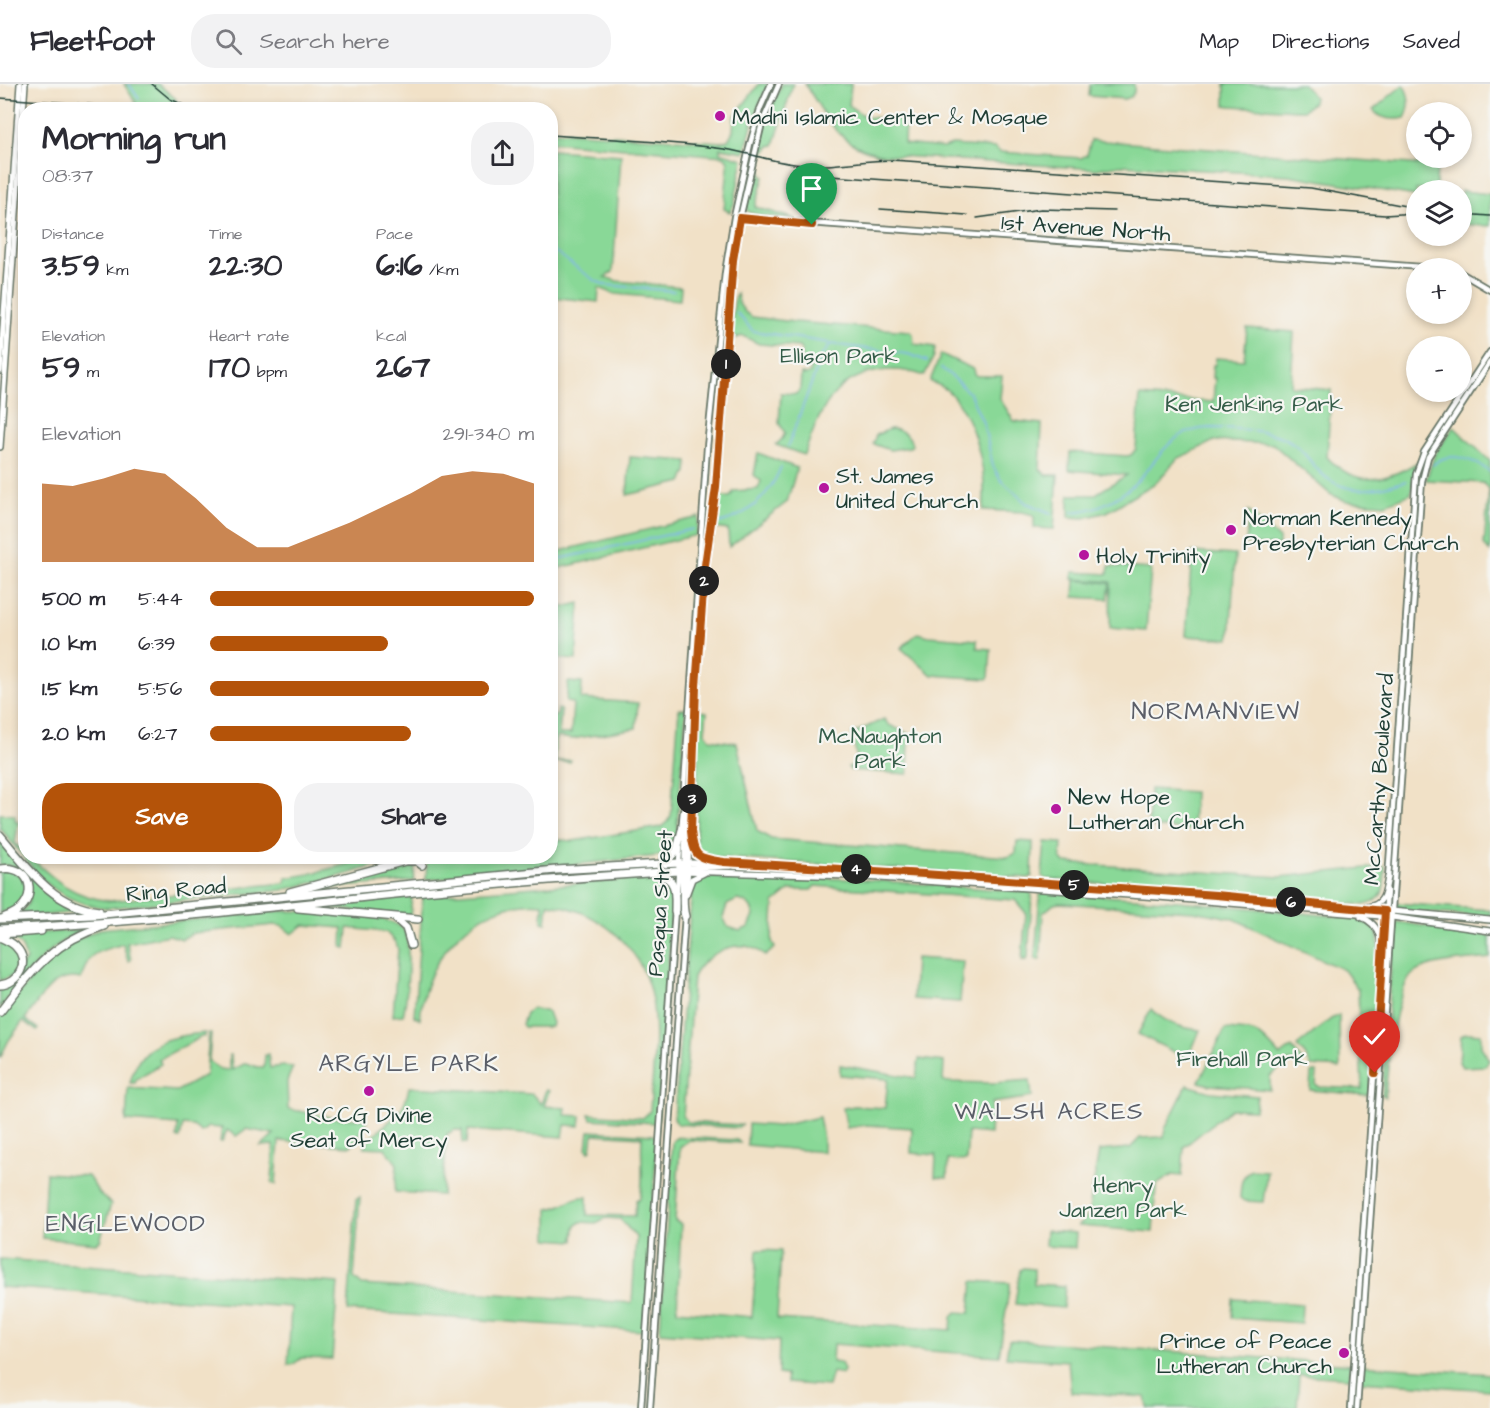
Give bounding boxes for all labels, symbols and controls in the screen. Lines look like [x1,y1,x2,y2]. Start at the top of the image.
search box [191,14,611,68]
text: Fleetfoot [30,22,155,61]
icon: search [212,25,245,58]
text: Search here [260,26,390,57]
text: Map [1199,27,1239,56]
text: Directions [1272,27,1370,56]
text: Saved [1403,27,1460,56]
place label: Madni Islamic Center & Mosque [732,102,1048,133]
map controls [1406,102,1472,402]
button: locate [1406,102,1472,168]
marker: Madni Islamic Center & Mosque [713,109,727,123]
text: Morning run [42,116,226,162]
button: share [471,122,534,185]
text: 08:37 [42,162,93,190]
pin [786,163,837,225]
icon: arrive [795,172,828,205]
button: layers [1406,180,1472,246]
street label: 1st Avenue North [1000,207,1172,250]
text: Distance [42,223,104,245]
text: Time [209,223,243,245]
text: Pace [376,223,413,245]
text: 3.59 [42,245,100,287]
text: 22:30 [209,245,283,287]
text: 6:16 [376,245,422,287]
button: + [1406,258,1472,324]
text: km [100,259,129,281]
text: /km [422,259,458,281]
text: Elevation [42,325,105,347]
text: Heart rate [209,325,289,347]
text: kcal [376,325,407,347]
button: − [1406,336,1472,402]
park label: Ellison Park [780,341,898,372]
text: 59 [42,347,80,389]
text: 170 [209,347,250,389]
text: 267 [376,347,430,389]
pin: 1 [711,349,741,379]
text: 1 [725,353,727,375]
text: m [80,361,99,383]
text: bpm [250,361,287,383]
park label: Ken Jenkins Park [1165,389,1344,420]
text: Elevation [42,420,121,448]
text: 291–340 m [442,420,534,448]
place label: St. James United Church [836,461,978,517]
marker: St. James United Church [817,481,831,495]
place label: Norman Kennedy Presbyterian Church [1243,503,1459,560]
marker: Norman Kennedy Presbyterian Church [1224,523,1238,537]
place label: Holy Trinity [1096,541,1211,573]
marker: Holy Trinity [1077,548,1091,562]
pin: 2 [689,566,719,596]
text: 2 [699,570,709,592]
text: 500 m [42,585,105,613]
text: 5:44 [138,585,183,613]
text: 1.0 km [42,630,96,658]
text: 6:39 [138,630,175,658]
street label: McCarthy Boulevard [1357,672,1403,886]
text: 1.5 km [42,675,97,703]
text: 5:56 [138,675,182,703]
district label: NORMANVIEW [1132,695,1300,729]
text: 2.0 km [42,720,105,748]
text: 6:27 [138,720,178,748]
park label: McNaughton Park [819,721,941,777]
place label: New Hope Lutheran Church [1068,782,1244,838]
button: Save [42,783,282,852]
button: Share [294,783,534,852]
pin: 3 [677,784,707,814]
text: 3 [688,788,696,810]
marker: New Hope Lutheran Church [1049,802,1063,816]
street label: Pasqua Street [640,829,681,977]
pin: 4 [841,854,871,884]
text: 4 [851,858,861,880]
pin: 5 [1059,870,1089,900]
street label: Ring Road [125,871,228,911]
text: 5 [1068,874,1080,896]
pin: 6 [1276,887,1306,917]
text: 6 [1286,891,1296,913]
pin [1349,1011,1400,1073]
icon: check [1358,1020,1391,1053]
park label: Firehall Park [1176,1044,1308,1075]
district label: ARGYLE PARK [318,1047,500,1081]
marker: RCCG Divine Seat of Mercy [362,1084,376,1098]
district label: WALSH ACRES [954,1095,1144,1129]
place label: RCCG Divine Seat of Mercy [290,1100,448,1157]
park label: Henry Janzen Park [1059,1170,1187,1226]
district label: ENGLEWOOD [46,1207,206,1241]
place label: Prince of Peace Lutheran Church [1156,1326,1332,1382]
marker: Prince of Peace Lutheran Church [1337,1346,1351,1360]

